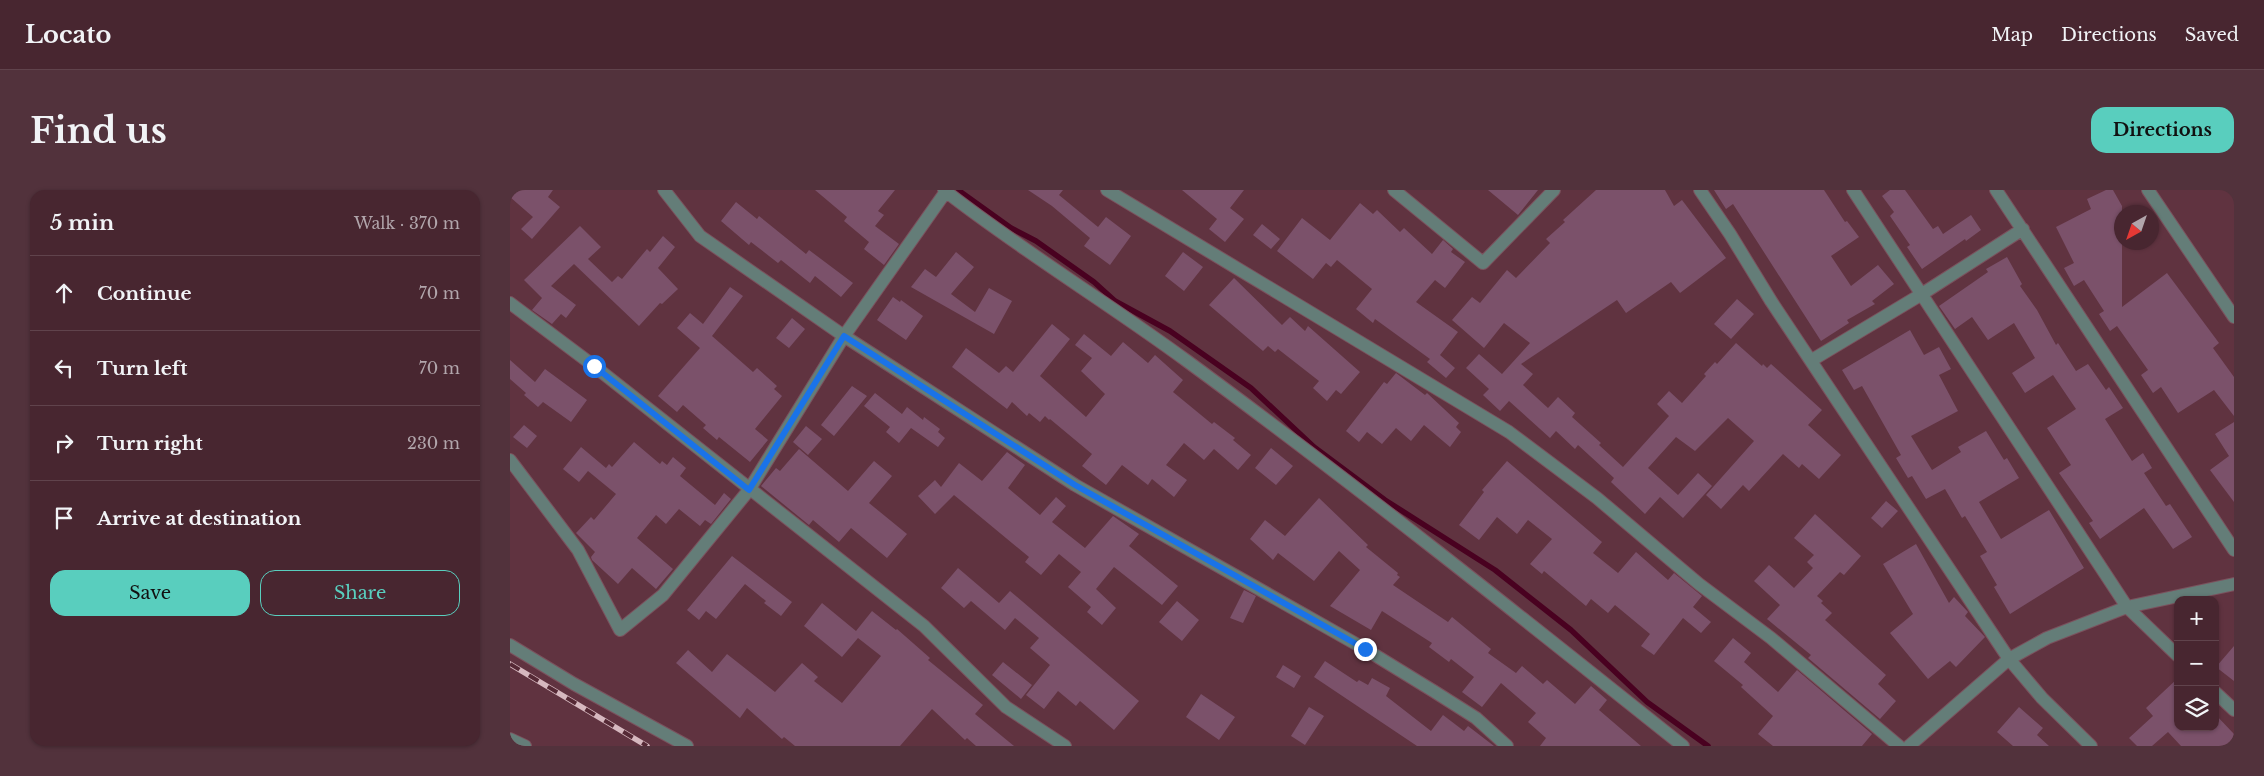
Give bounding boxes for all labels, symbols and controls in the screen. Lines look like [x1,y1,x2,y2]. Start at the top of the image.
text: Locato [25,20,111,49]
text: Map [1991,24,2033,46]
text: Directions [2061,24,2157,46]
text: Saved [2185,24,2239,46]
button: Directions [2091,107,2234,153]
text: Find us [30,109,167,152]
north arrow [2114,205,2159,250]
text: 5 min [50,210,114,236]
text: Walk · 370 m [354,213,460,233]
icon: ahead [50,279,78,307]
text: Continue [97,282,192,305]
text: 70 m [419,283,460,303]
icon: left [50,354,78,382]
route start [583,355,606,378]
text: Turn left [97,357,188,380]
text: 70 m [419,358,460,378]
icon: right [50,429,78,457]
text: Turn right [97,432,203,455]
text: 230 m [407,433,460,453]
icon: arrive [50,504,78,532]
text: Arrive at destination [97,507,301,530]
button: Save [50,570,250,616]
button: Share [260,570,460,616]
map controls [2174,596,2219,731]
button: + [2174,596,2219,641]
route end [1354,638,1377,661]
button: − [2174,641,2219,686]
button: layers [2174,686,2219,731]

